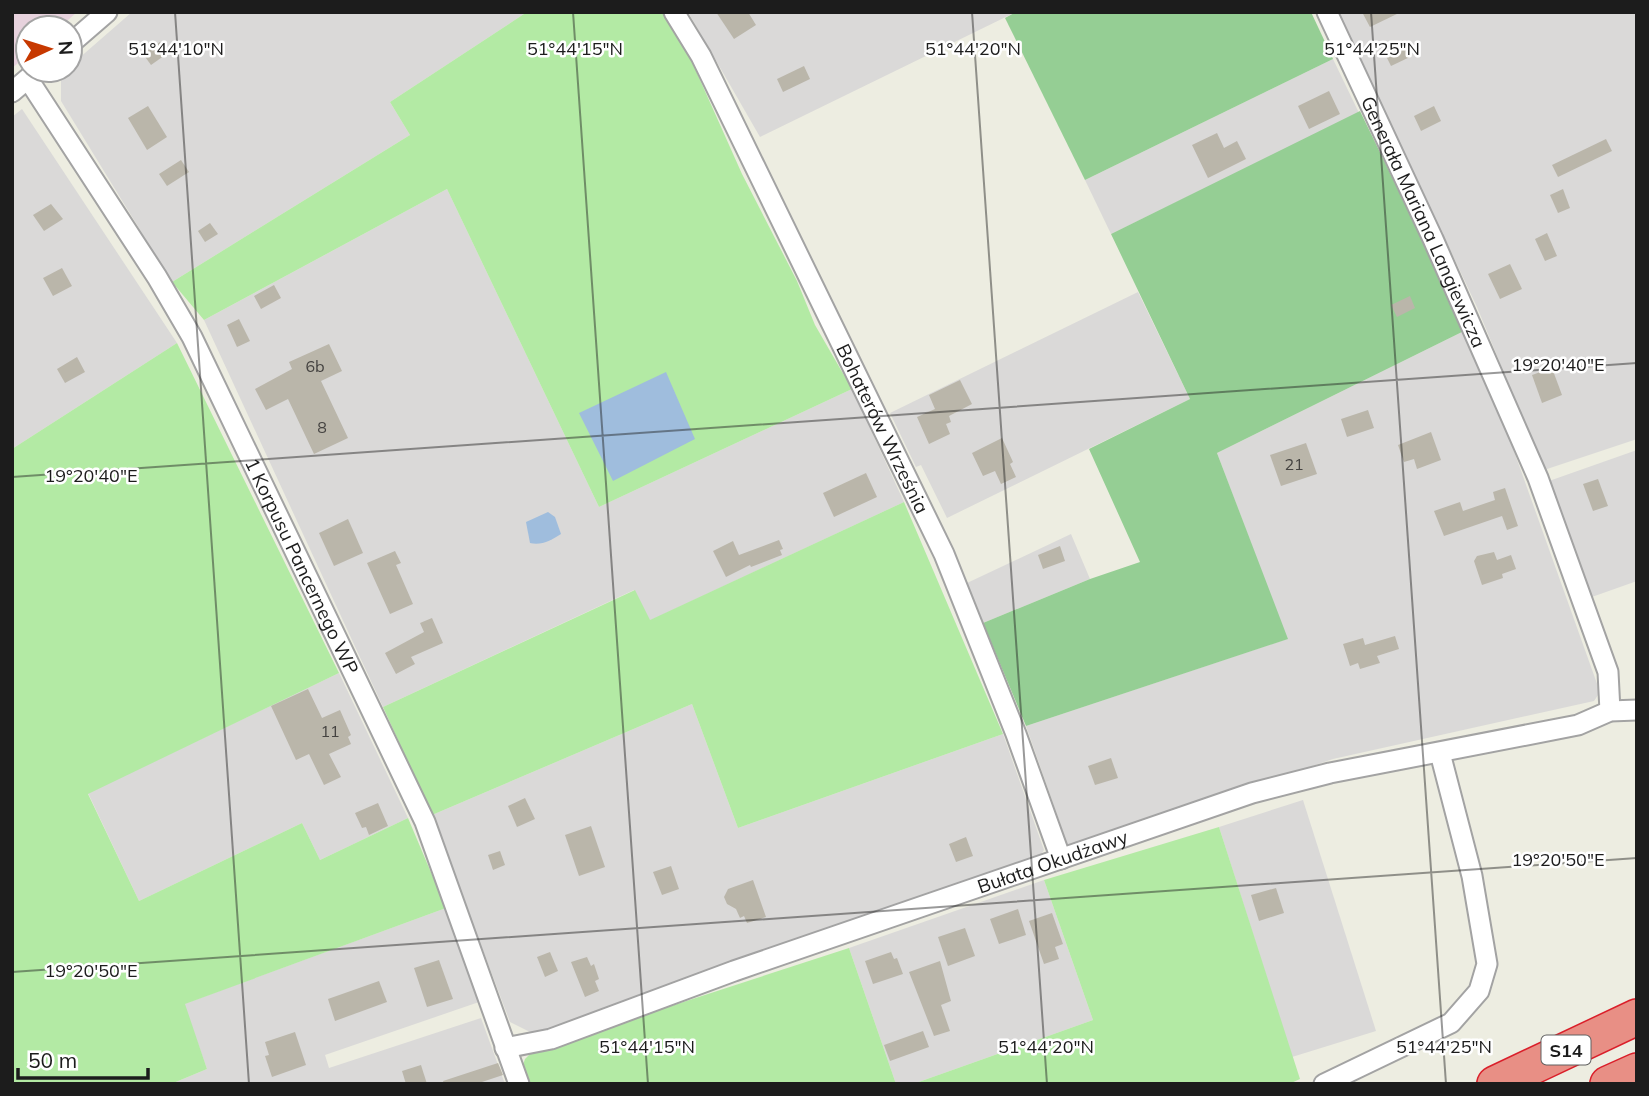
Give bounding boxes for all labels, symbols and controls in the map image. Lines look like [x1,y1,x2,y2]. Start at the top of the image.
north arrow [14,14,84,84]
text: 51°44'10"N [128,37,224,60]
text: 51°44'15"N [527,37,623,60]
text: 51°44'20"N [925,37,1021,60]
text: 51°44'25"N [1324,37,1420,60]
text: N [53,40,78,56]
street label: Generała Mariana Langiewicza [1356,92,1491,351]
street label: Bohaterów Września [831,340,934,517]
text: 19°20'40"E [1511,353,1605,376]
house number: 6b [305,356,325,376]
house number: 8 [317,417,327,437]
street label: 1 Korpusu Pancernego WP [240,454,364,678]
house number: 21 [1284,454,1304,474]
text: 19°20'40"E [44,464,138,487]
house number: 11 [320,721,340,741]
street label: Bułata Okudżawy [974,825,1131,898]
text: 19°20'50"E [1511,848,1605,871]
text: 19°20'50"E [44,959,138,982]
text: 51°44'15"N [599,1035,695,1058]
text: 51°44'20"N [998,1035,1094,1058]
text: 51°44'25"N [1396,1035,1492,1058]
scale bar [18,1036,147,1080]
road number: S14 [1542,1036,1590,1064]
text: 50 m [28,1047,77,1073]

